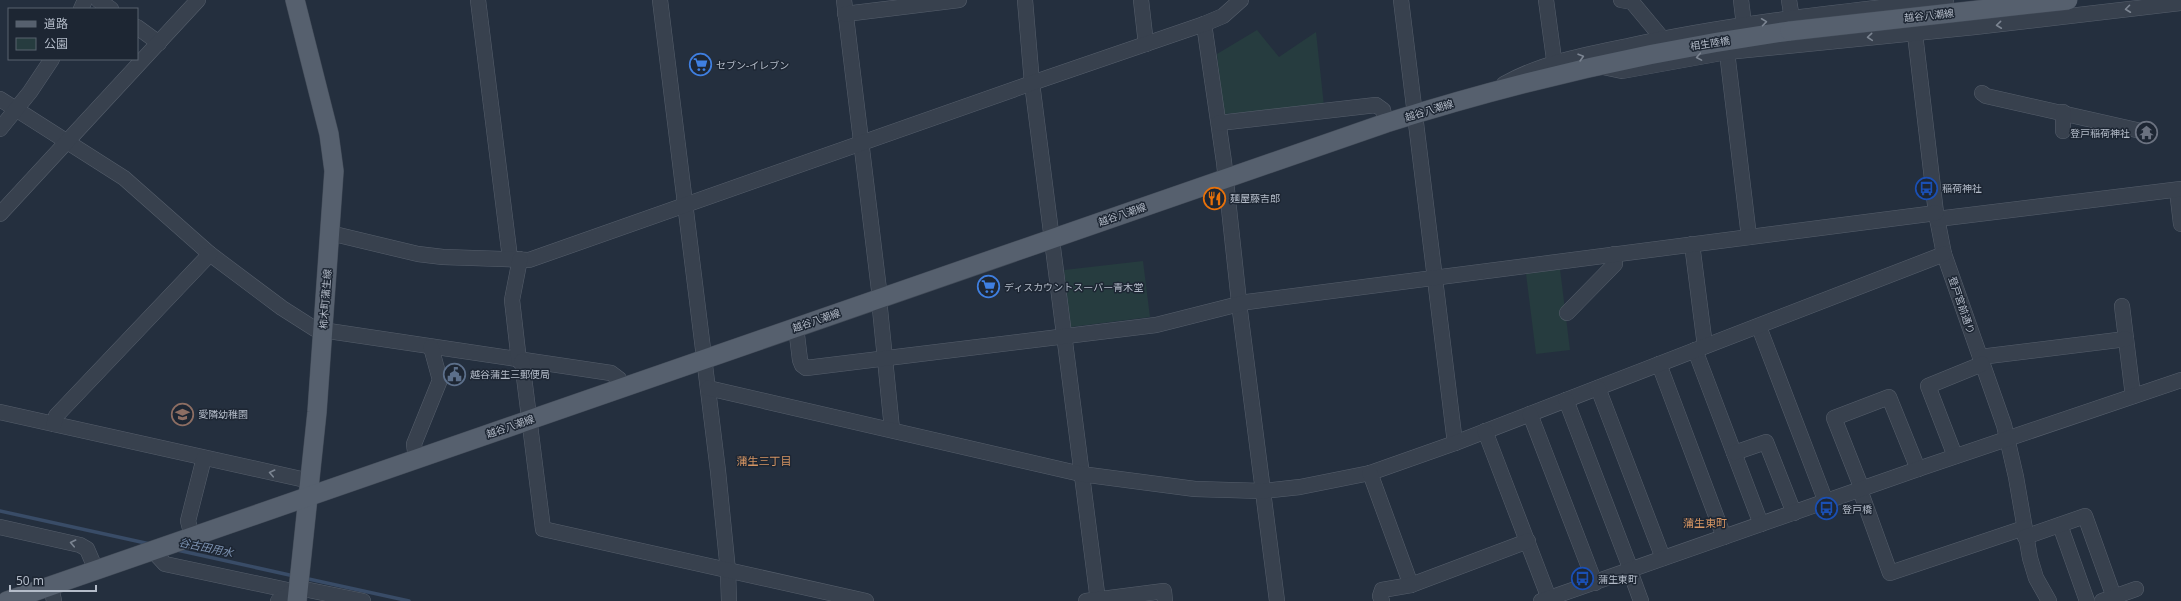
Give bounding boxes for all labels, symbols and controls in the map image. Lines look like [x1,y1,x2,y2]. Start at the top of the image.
one-way arrow [2125,4,2131,13]
street label: 越谷八潮線 [1903,5,1955,25]
legend [8,8,138,60]
text: 道路 [44,15,68,32]
one-way arrow [1761,18,1767,27]
one-way arrow [1996,20,2002,29]
street label: 相生陸橋 [1689,33,1731,53]
one-way arrow [1867,33,1873,42]
text: 公園 [44,35,68,52]
supermarket icon: セブン-イレブン [688,52,714,78]
one-way arrow [1696,52,1702,61]
one-way arrow [1577,53,1584,62]
place label: セブン-イレブン [716,58,789,72]
street label: 越谷八潮線 [1403,96,1455,124]
temple icon: 登戸稲荷神社 [2133,120,2159,146]
place label: 登戸稲荷神社 [2070,126,2130,140]
bus stop icon: 稲荷神社 [1913,175,1939,201]
place label: 稲荷神社 [1942,181,1982,195]
restaurant icon: 麺屋藤吉郎 [1201,185,1227,211]
place label: 麺屋藤吉郎 [1230,191,1280,205]
street label: 越谷八潮線 [1096,199,1148,229]
street label: 柿木町蒲生線 [316,269,334,329]
supermarket icon: ディスカウントスーパー青木堂 [976,274,1002,300]
street label: 登戸宮前通り [1946,274,1978,336]
place label: ディスカウントスーパー青木堂 [1004,280,1143,294]
street label: 越谷八潮線 [790,305,842,335]
public building icon: 越谷蒲生三郵便局 [442,361,468,387]
place label: 越谷蒲生三郵便局 [470,367,550,381]
school or university icon: 愛隣幼稚園 [170,401,196,427]
place label: 愛隣幼稚園 [198,407,248,421]
street label: 越谷八潮線 [484,411,536,441]
district label: 蒲生三丁目 [737,453,792,468]
one-way arrow [269,469,276,477]
bus stop icon: 登戸橋 [1814,496,1840,522]
place label: 登戸橋 [1842,502,1872,516]
district label: 蒲生東町 [1683,515,1727,530]
water label: 谷古田用水 [178,534,235,560]
one-way arrow [70,539,76,547]
bus stop icon: 蒲生東町 [1569,566,1595,592]
scale bar [10,567,96,593]
text: 50 m [16,572,44,589]
place label: 蒲生東町 [1598,572,1638,586]

